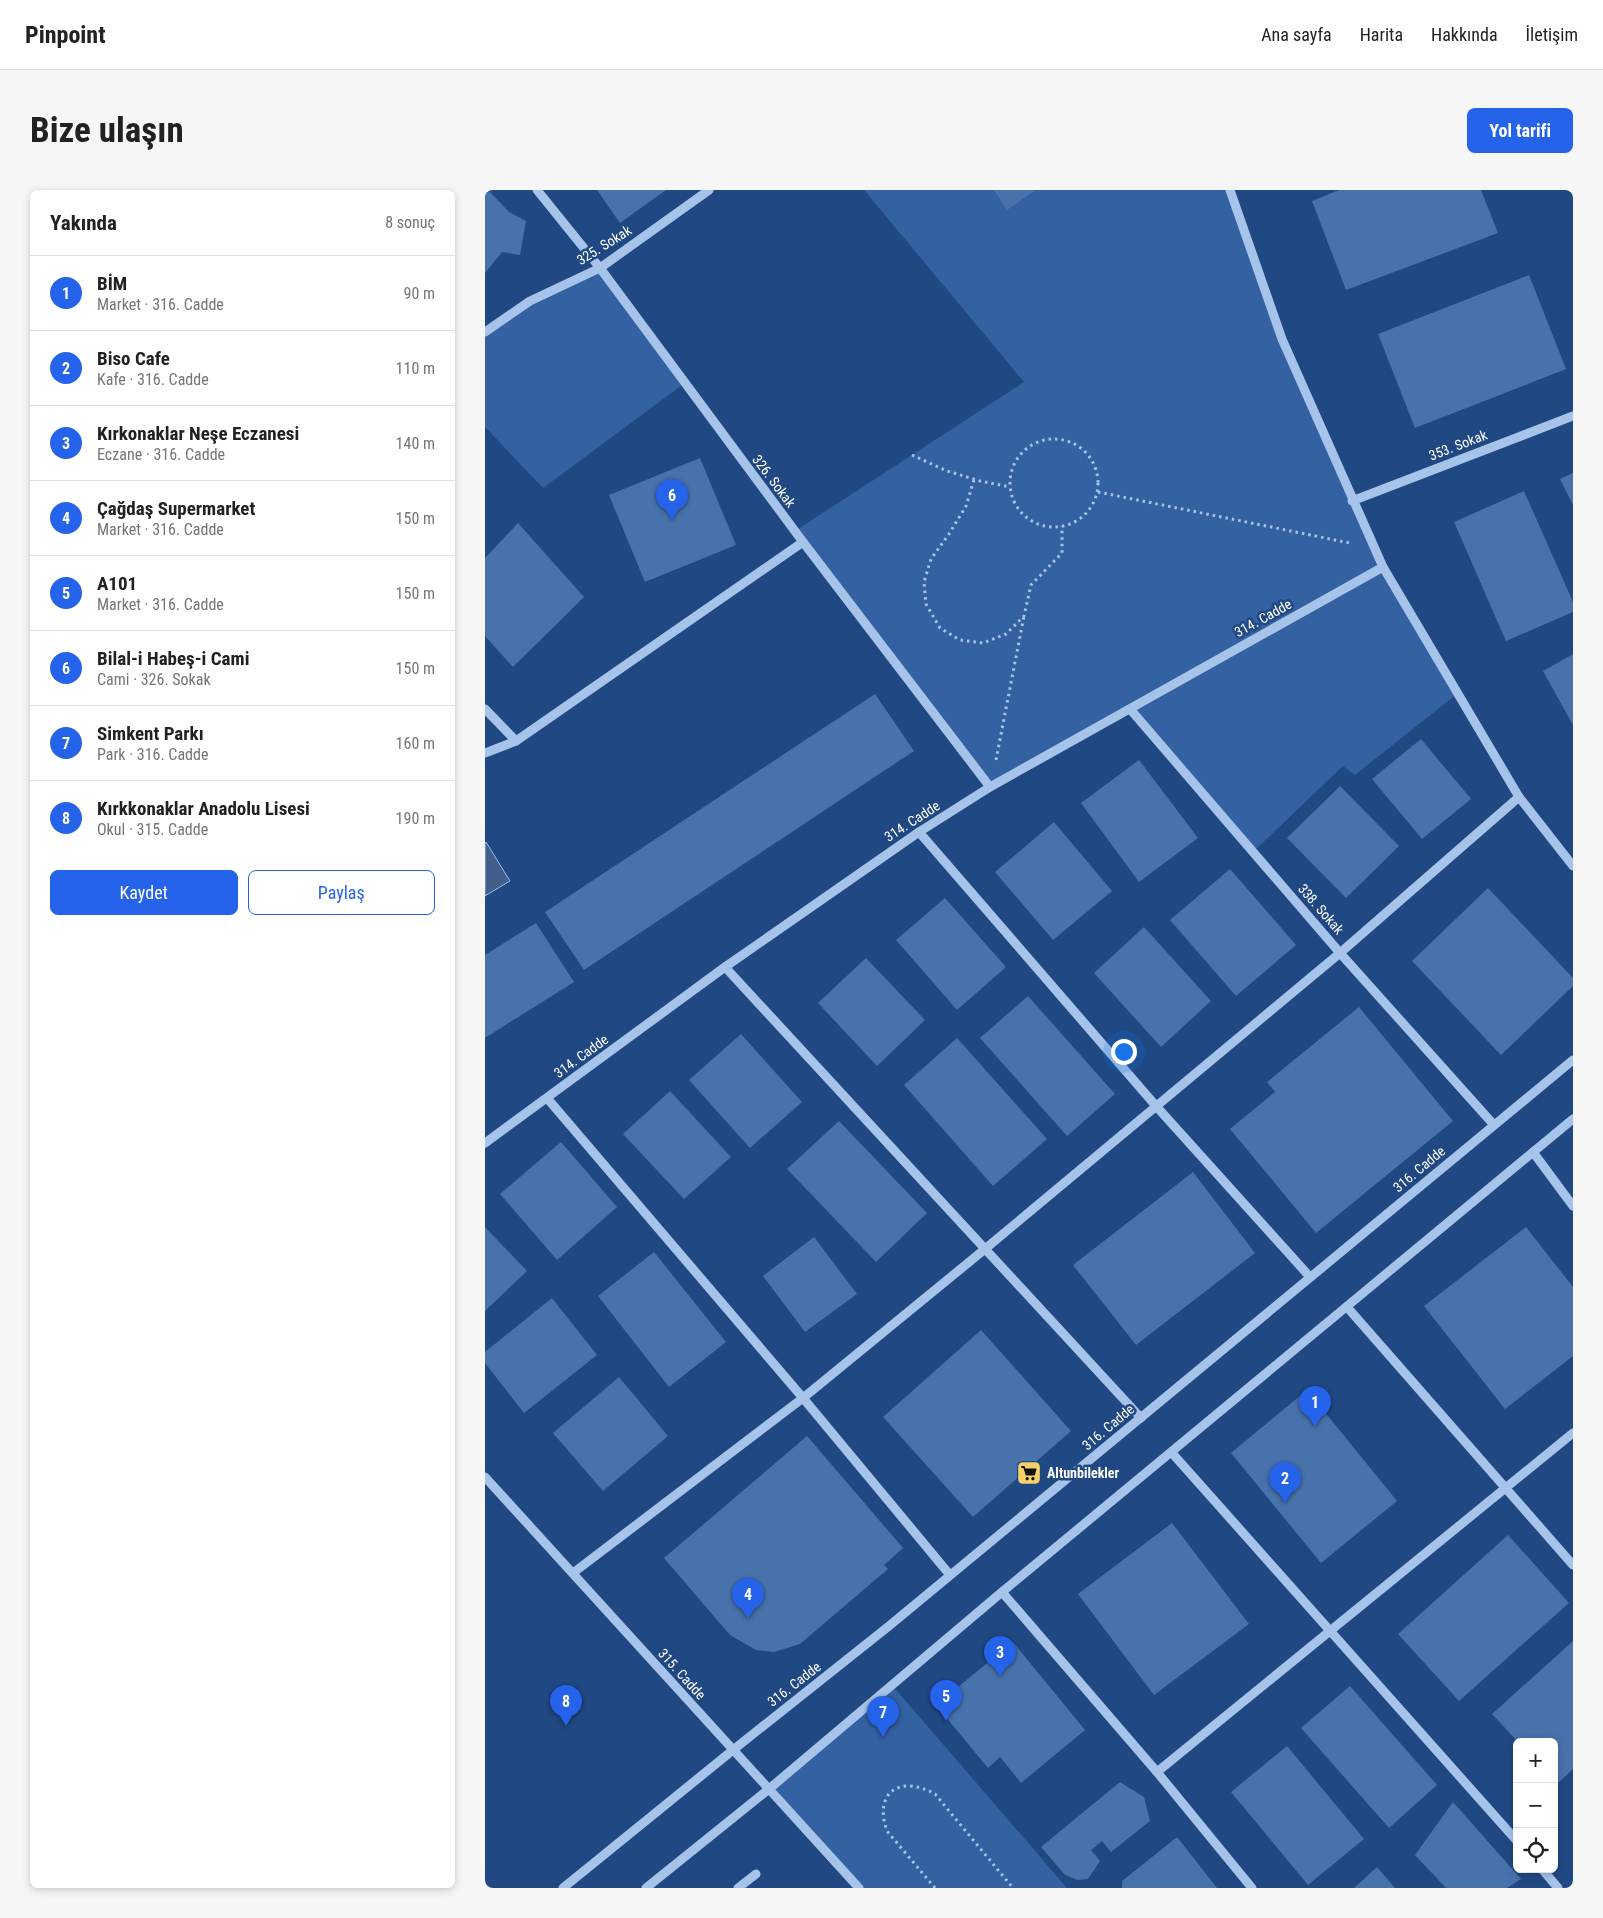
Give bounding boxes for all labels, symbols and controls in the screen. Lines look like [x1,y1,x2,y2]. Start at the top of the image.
text: Pinpoint [25,21,106,49]
text: Ana sayfa [1261,24,1332,45]
text: Harita [1360,24,1403,45]
text: Hakkında [1431,24,1498,45]
text: İletişim [1526,24,1578,45]
button: Yol tarifi [1467,108,1573,153]
text: Bize ulaşın [30,110,184,151]
text: Yakında [50,211,117,235]
text: 8 sonuç [385,213,435,232]
street label: 325. Sokak [574,222,635,268]
text: BİM [97,272,127,295]
text: 1 [62,284,70,303]
text: 90 m [403,284,435,303]
text: Market · 316. Cadde [97,295,224,314]
text: Biso Cafe [97,347,170,370]
text: 2 [62,359,70,378]
text: 110 m [396,359,435,378]
text: Kafe · 316. Cadde [97,370,209,389]
text: Kırkonaklar Neşe Eczanesi [97,422,299,445]
street label: 353. Sokak [1427,426,1490,463]
text: 3 [62,434,70,453]
text: 140 m [396,434,435,453]
text: Eczane · 316. Cadde [97,445,225,464]
street label: 326. Sokak [749,452,799,511]
pin: 6 [656,479,688,520]
text: Çağdaş Supermarket [97,497,255,520]
text: 4 [62,509,70,528]
text: 150 m [396,509,435,528]
text: Market · 316. Cadde [97,520,224,539]
text: A101 [97,572,137,595]
text: 5 [62,584,70,603]
text: 150 m [396,584,435,603]
text: Market · 316. Cadde [97,595,224,614]
street label: 314. Cadde [1232,596,1295,640]
text: Bilal-i Habeş-i Cami [97,647,249,670]
text: 6 [62,659,70,678]
text: 150 m [396,659,435,678]
text: Cami · 326. Sokak [97,670,211,689]
text: Simkent Parkı [97,722,204,745]
text: 7 [62,734,70,753]
text: 160 m [396,734,435,753]
text: Park · 316. Cadde [97,745,208,764]
text: Kırkkonaklar Anadolu Lisesi [97,797,310,820]
street label: 314. Cadde [881,797,943,845]
text: 8 [62,809,70,828]
text: 190 m [396,809,435,828]
text: Okul · 315. Cadde [97,820,208,839]
button: Kaydet [50,870,238,915]
button: Paylaş [248,870,435,915]
street label: 338. Sokak [1295,881,1348,938]
street label: 314. Cadde [551,1031,611,1081]
your location [1111,1039,1137,1065]
street label: 316. Cadde [1390,1142,1449,1195]
pin: 1 [1299,1386,1331,1427]
street label: 316. Cadde [1079,1400,1138,1453]
supermarket icon: Altunbilekler [1016,1460,1042,1486]
pin: 2 [1269,1462,1301,1503]
place label: Altunbilekler [1047,1465,1120,1481]
pin: 4 [732,1578,764,1619]
pin: 3 [984,1636,1016,1677]
street label: 315. Cadde [655,1645,709,1703]
street label: 316. Cadde [764,1658,824,1710]
pin: 5 [930,1680,962,1721]
pin: 8 [550,1685,582,1726]
pin: 7 [867,1696,899,1737]
map controls [1513,1738,1558,1873]
button: + [1513,1738,1558,1783]
button: − [1513,1783,1558,1828]
button: locate [1513,1828,1558,1873]

